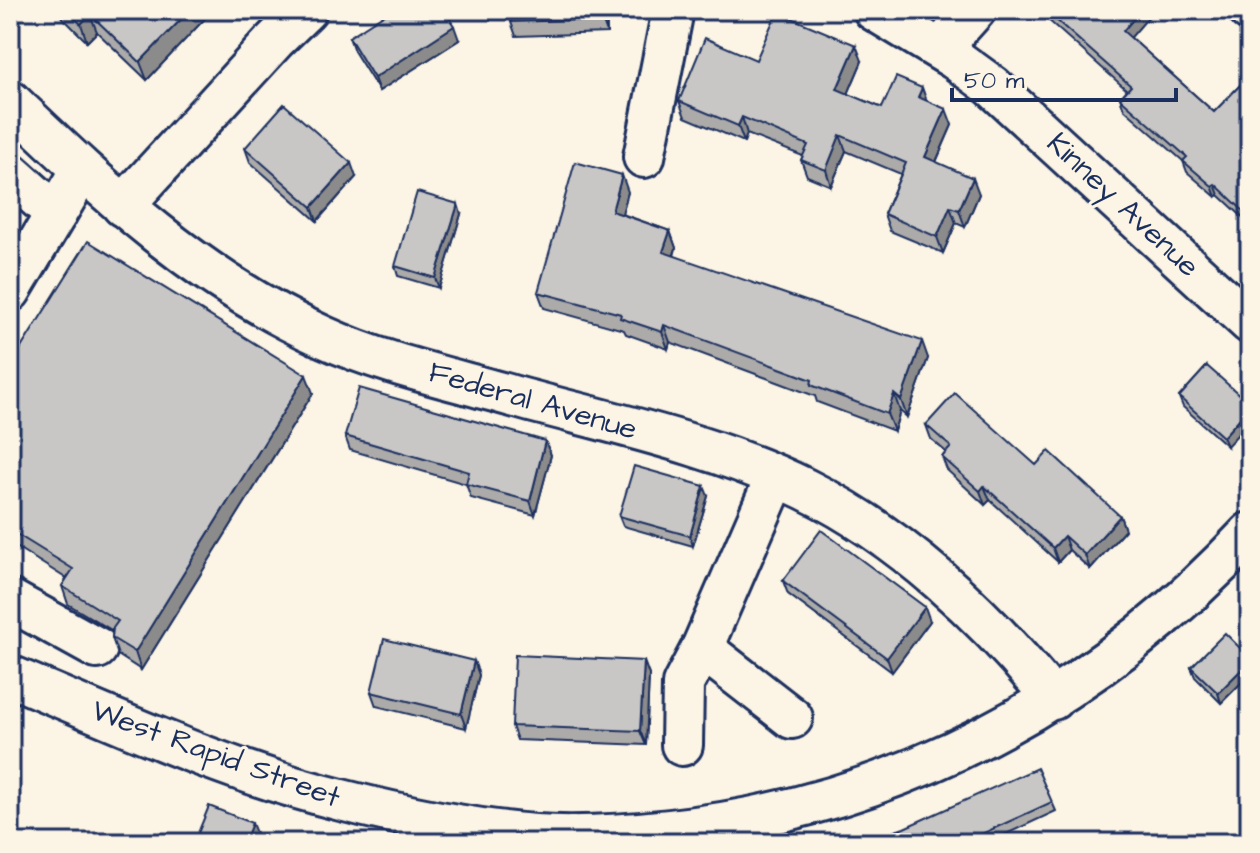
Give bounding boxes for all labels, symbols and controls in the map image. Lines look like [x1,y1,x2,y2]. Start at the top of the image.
scale bar [952,52,1176,102]
text: 50 m [964,64,1025,98]
street label: Kinney Avenue [1037,123,1209,288]
street label: Federal Avenue [424,351,642,451]
street label: West Rapid Street [86,690,346,818]

